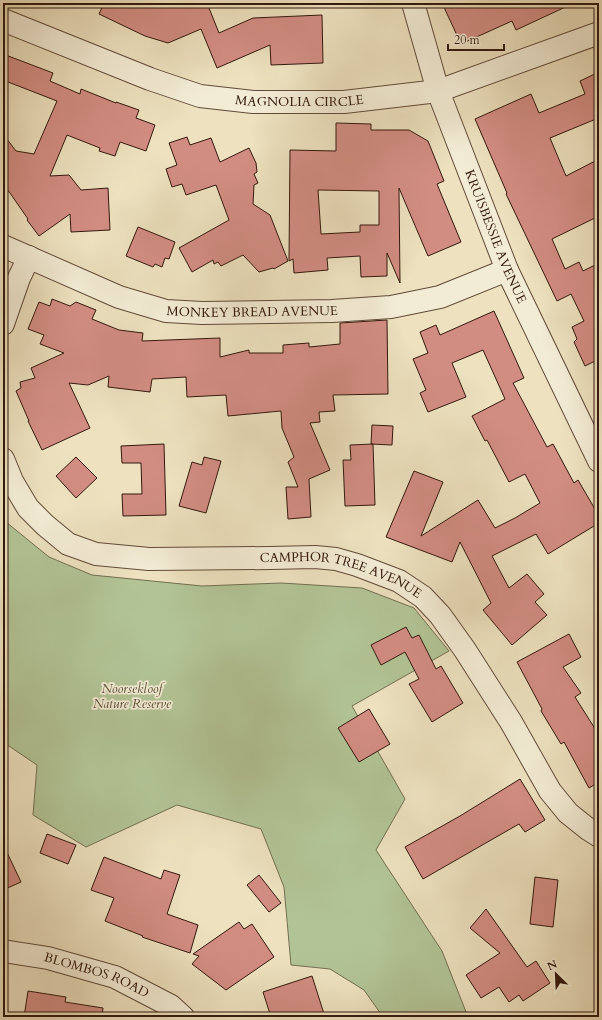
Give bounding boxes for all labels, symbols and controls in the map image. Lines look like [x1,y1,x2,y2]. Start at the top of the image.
scale bar [448,26,504,52]
text: 20 m [454,32,481,48]
street label: MAGNOLIA CIRCLE [234,91,365,111]
street label: KRUISBESSIE AVENUE [460,167,531,306]
street label: MONKEY BREAD AVENUE [166,302,338,322]
street label: CAMPHOR TREE AVENUE [260,548,425,603]
park label: Noorsekloof Nature Reserve [93,680,172,713]
street label: BLOMBOS ROAD [42,948,152,1002]
north arrow [536,954,576,994]
text: N [545,956,560,974]

